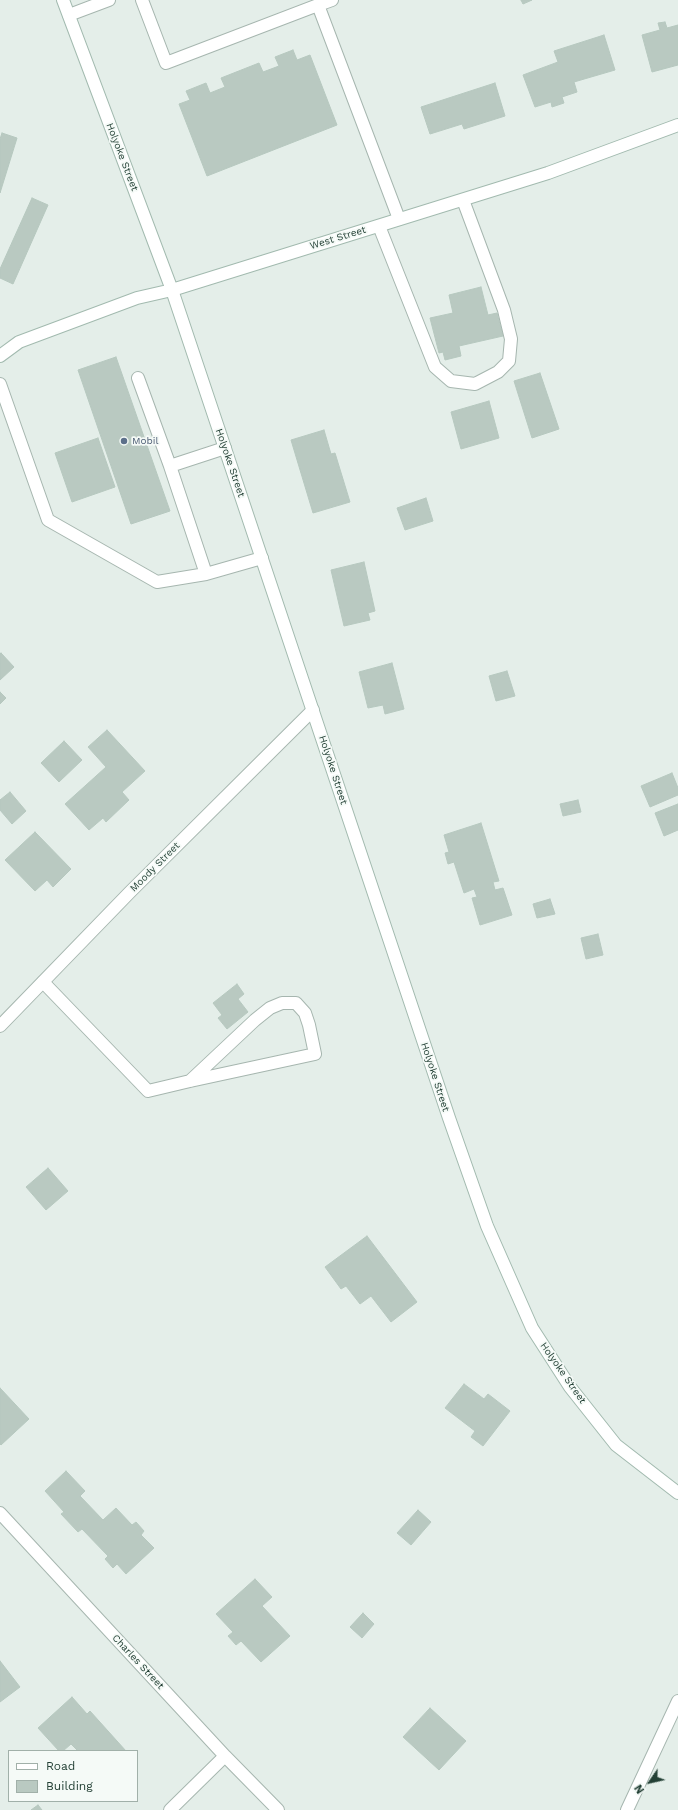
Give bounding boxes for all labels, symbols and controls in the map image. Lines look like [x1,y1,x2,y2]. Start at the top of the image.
street label: Holyoke Street [103,121,141,193]
street label: West Street [309,224,367,252]
street label: Holyoke Street [213,427,247,499]
place label: Mobil [132,435,158,447]
marker: Mobil [119,436,129,446]
street label: Holyoke Street [316,734,350,806]
street label: Moody Street [128,840,182,894]
street label: Holyoke Street [418,1041,452,1113]
street label: Holyoke Street [537,1340,589,1406]
street label: Charles Street [110,1632,166,1692]
legend [8,1750,138,1802]
text: Road [46,1759,75,1773]
north arrow [630,1762,670,1802]
text: Building [46,1779,93,1793]
text: N [632,1782,647,1796]

